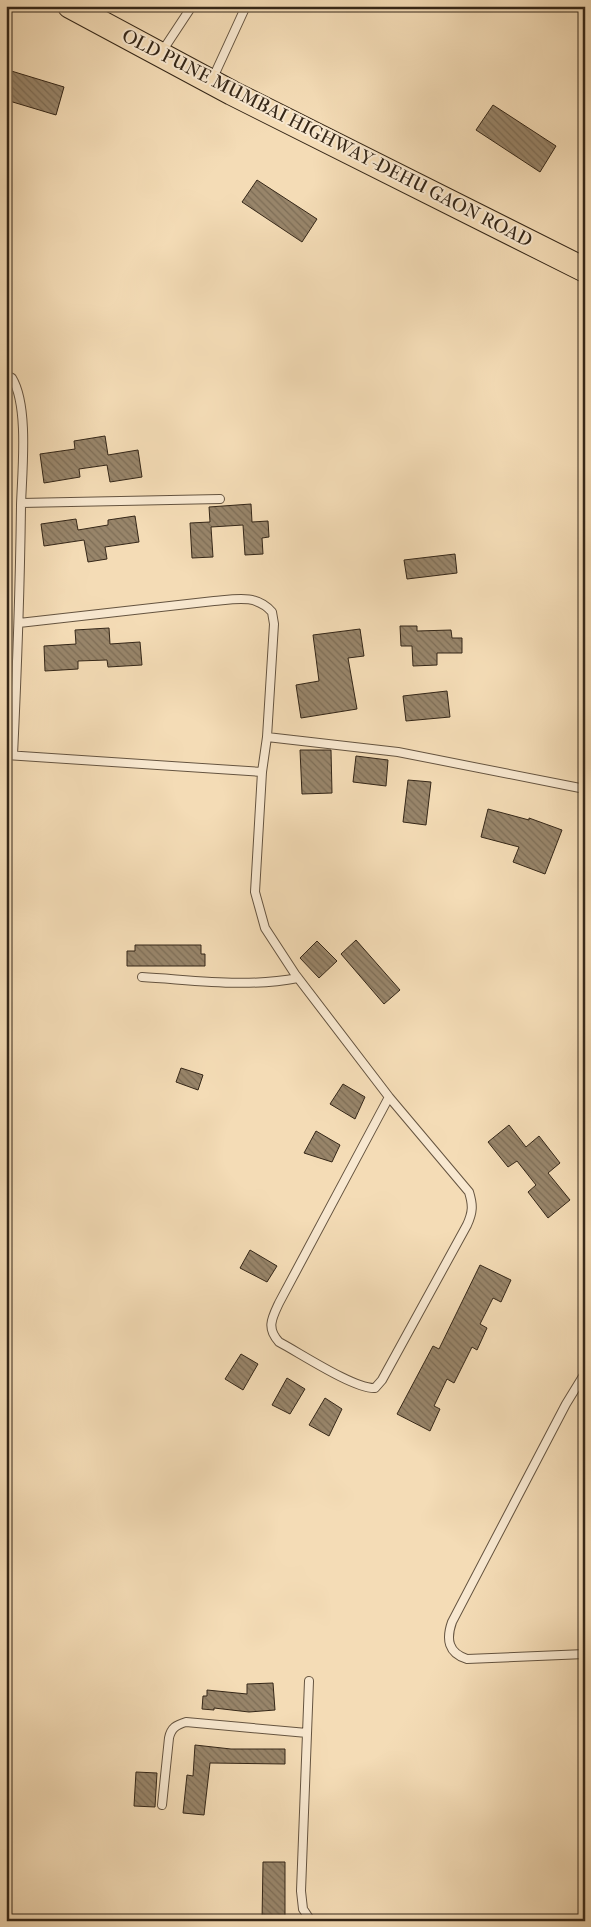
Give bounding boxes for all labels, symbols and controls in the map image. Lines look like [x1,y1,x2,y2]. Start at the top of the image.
street label: OLD PUNE MUMBAI HIGHWAY-DEHU GAON ROAD [118,24,536,252]

